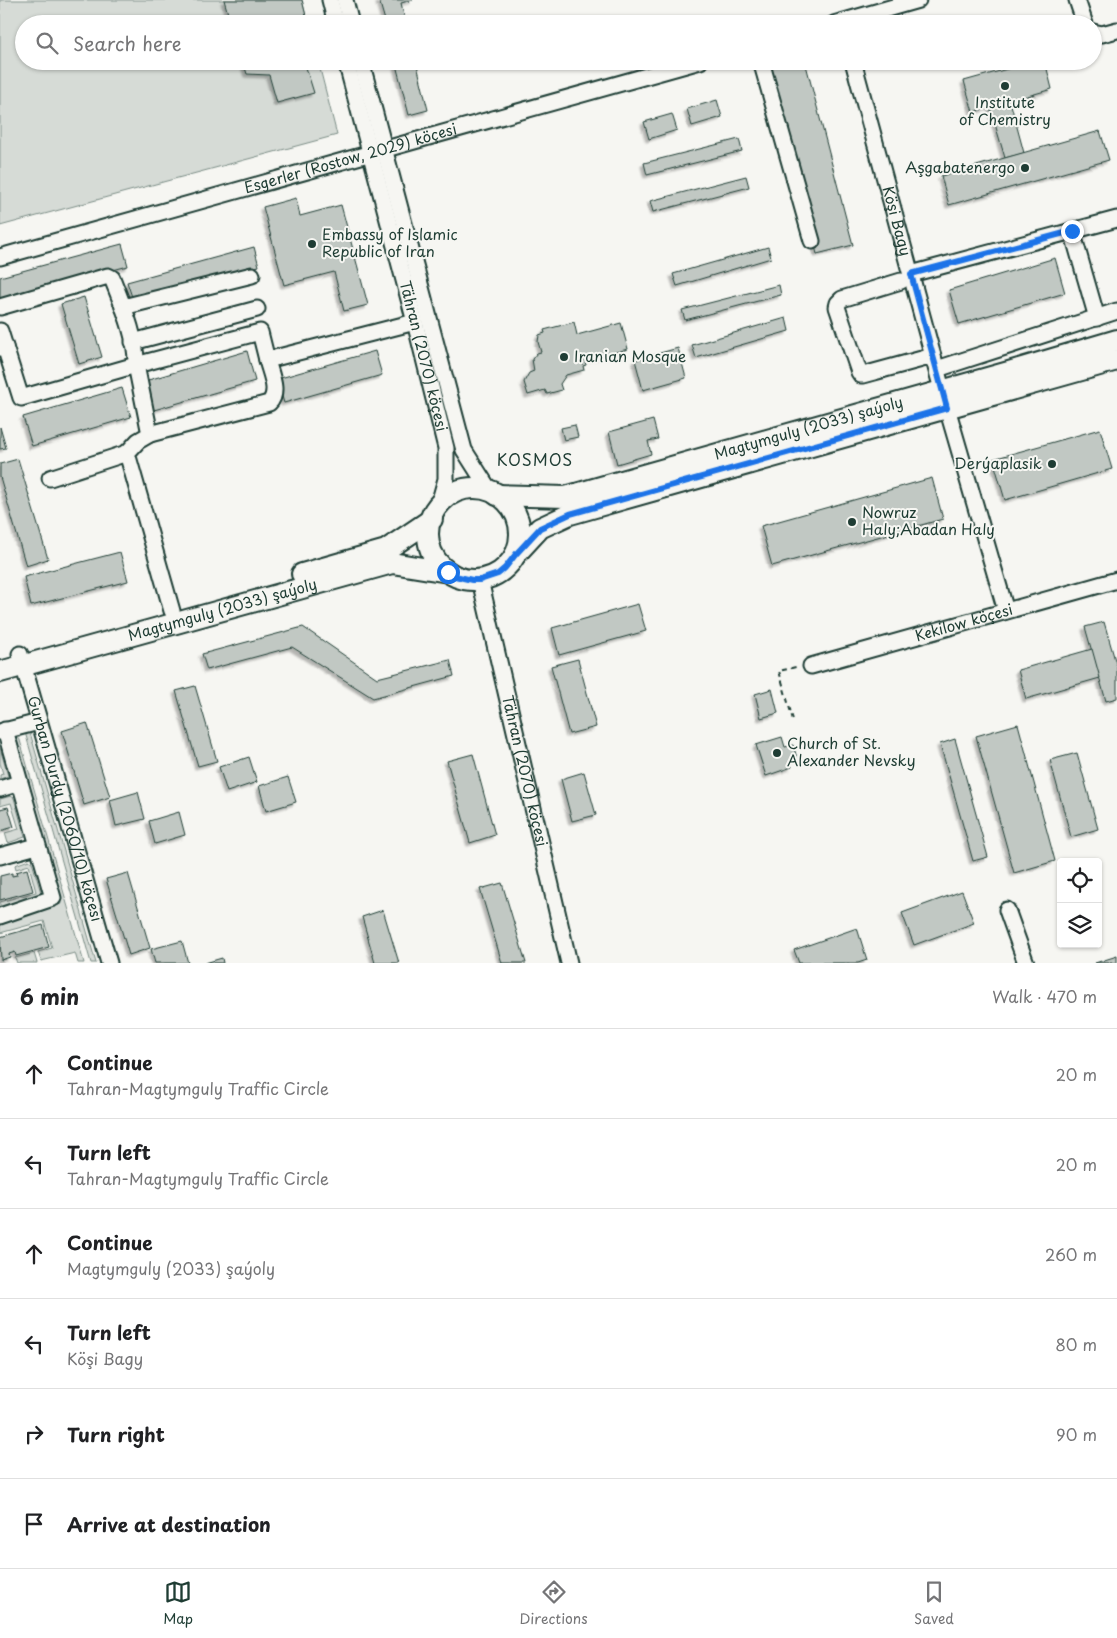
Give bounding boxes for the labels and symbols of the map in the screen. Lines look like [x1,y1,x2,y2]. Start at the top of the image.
marker: Institute of Chemistry [999,80,1011,92]
place label: Institute of Chemistry [959,90,1051,130]
street label: Esgerler (Rostow, 2029) köçesi [241,116,459,198]
place label: Aşgabatenergo [905,155,1015,178]
marker: Aşgabatenergo [1019,162,1031,174]
street label: Köşi Bagy [877,183,918,258]
route end [1061,220,1084,243]
place label: Embassy of Islamic Republic of Iran [322,222,458,262]
marker: Embassy of Islamic Republic of Iran [306,238,318,250]
street label: Tähran (2070) köçesi [395,278,454,433]
place label: Iranian Mosque [574,344,686,367]
marker: Iranian Mosque [558,351,570,363]
street label: Magtymguly (2033) şaýoly [711,389,905,464]
district label: KOSMOS [497,447,573,471]
place label: Derýaplasik [954,451,1042,474]
marker: Derýaplasik [1046,458,1058,470]
place label: Nowruz Haly;Abadan Haly [862,500,995,540]
marker: Nowruz Haly;Abadan Haly [846,516,858,528]
route start [437,561,460,584]
street label: Magtymguly (2033) şaýoly [125,571,319,646]
street label: Kekilow köçesi [912,597,1015,646]
street label: Gurban Durdy (2060/10) köçesi [23,693,109,924]
street label: Tähran (2070) köçesi [497,693,555,848]
place label: Church of St. Alexander Nevsky [787,731,916,771]
marker: Church of St. Alexander Nevsky [771,747,783,759]

